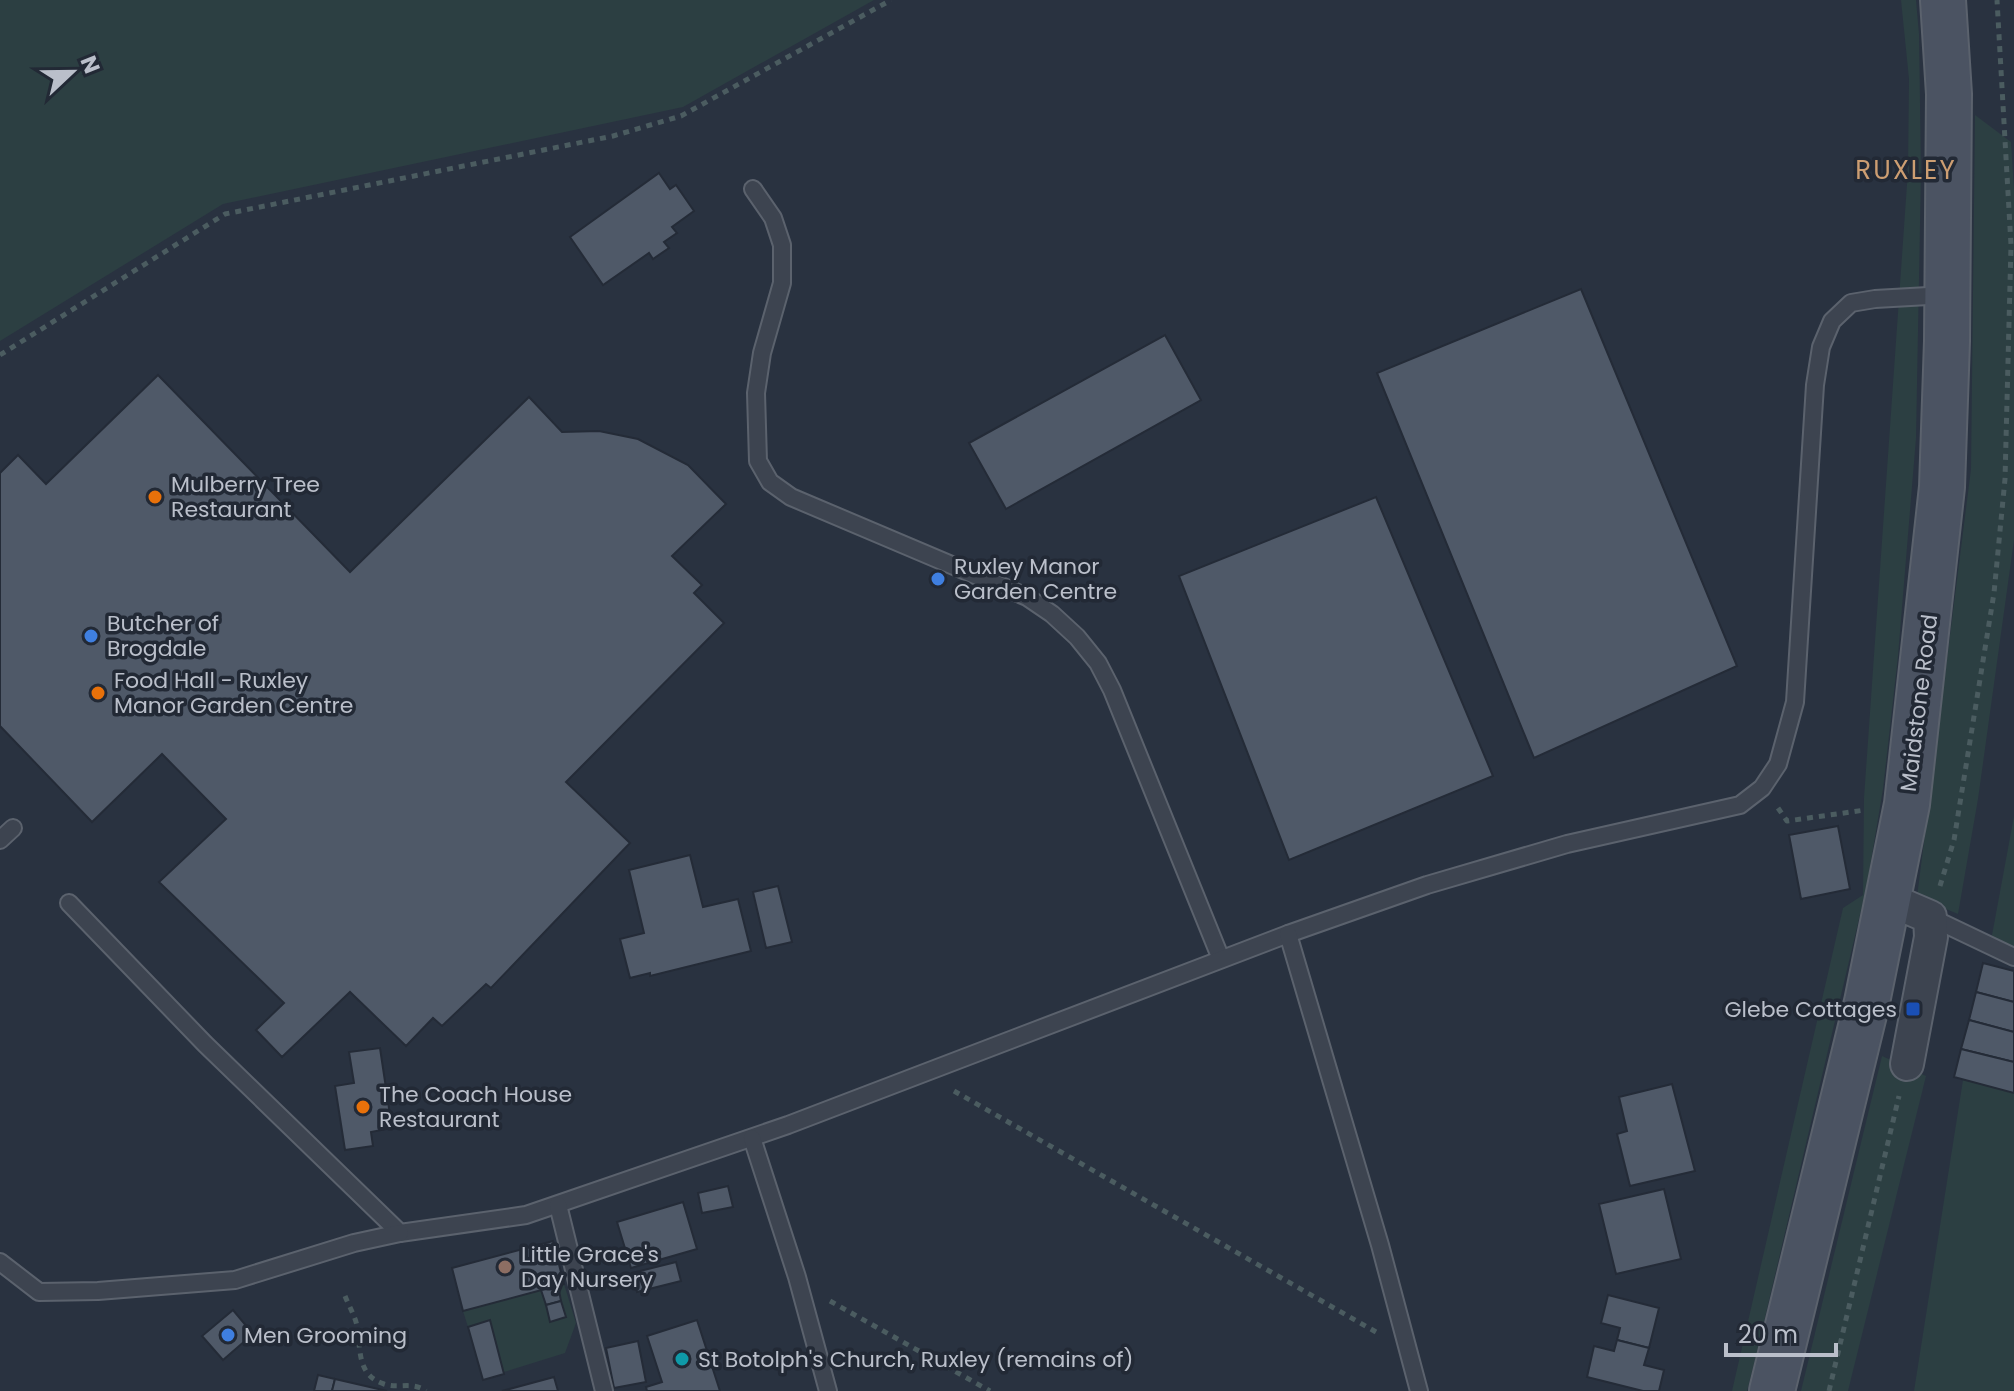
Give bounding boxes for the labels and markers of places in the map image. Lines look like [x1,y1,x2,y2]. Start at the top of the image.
place label: Mulberry Tree Restaurant [171,469,320,525]
marker: Mulberry Tree Restaurant [146,488,164,506]
place label: Ruxley Manor Garden Centre [954,551,1117,607]
marker: Ruxley Manor Garden Centre [929,570,947,588]
place label: Butcher of Brogdale [107,608,219,664]
marker: Butcher of Brogdale [82,627,100,645]
place label: Food Hall - Ruxley Manor Garden Centre [114,665,353,721]
marker: Food Hall - Ruxley Manor Garden Centre [89,684,107,702]
place label: Glebe Cottages [1724,994,1897,1025]
marker: Glebe Cottages [1904,1000,1922,1018]
place label: The Coach House Restaurant [379,1079,572,1135]
marker: The Coach House Restaurant [354,1098,372,1116]
place label: Little Grace's Day Nursery [521,1239,659,1295]
marker: Little Grace's Day Nursery [496,1258,514,1276]
place label: Men Grooming [244,1320,407,1351]
marker: Men Grooming [219,1326,237,1344]
place label: St Botolph's Church, Ruxley (remains of) [698,1344,1134,1375]
marker: St Botolph's Church, Ruxley (remains of) [673,1350,691,1368]

